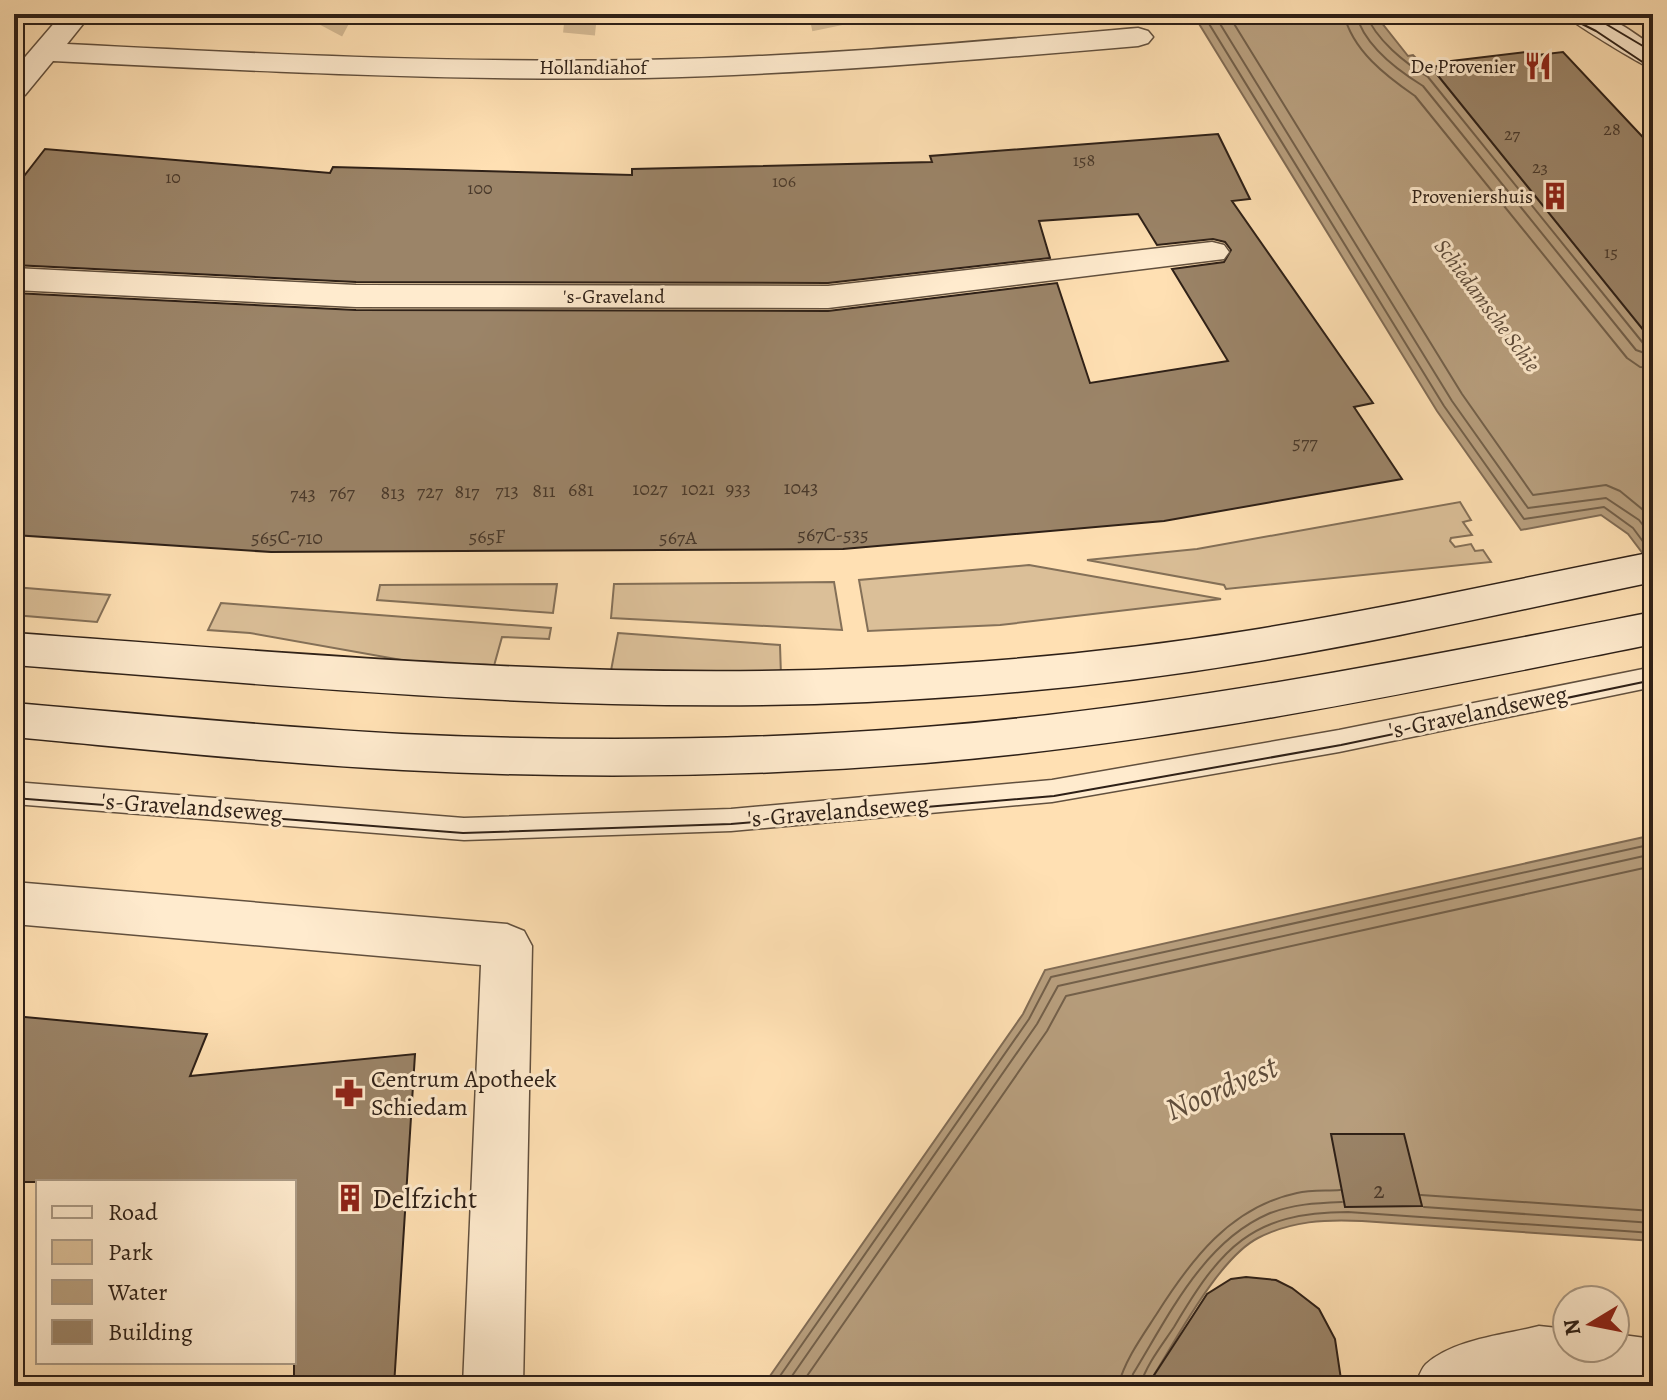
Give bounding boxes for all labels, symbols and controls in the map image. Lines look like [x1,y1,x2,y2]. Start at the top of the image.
restaurant icon: De Provenier [1523,51,1553,81]
place label: De Provenier [1410,53,1516,80]
street label: Hollandiahof [539,54,650,81]
house number: 28 [1603,117,1621,141]
house number: 27 [1504,122,1520,146]
house number: 158 [1073,148,1095,172]
house number: 23 [1532,155,1548,179]
house number: 10 [165,165,181,189]
house number: 106 [772,169,796,193]
house number: 100 [467,176,493,200]
building icon: Proveniershuis [1540,181,1570,211]
place label: Proveniershuis [1411,183,1533,210]
water label: Schiedamsche Schie [1427,233,1547,378]
house number: 15 [1604,240,1618,264]
street label: 's-Graveland [563,283,665,310]
house number: 577 [1292,429,1318,456]
house number: 1043 [784,474,818,501]
house number: 1027 [632,475,668,502]
house number: 1021 [681,475,715,502]
house number: 933 [725,475,751,502]
house number: 681 [568,476,594,503]
house number: 713 [495,477,519,504]
house number: 811 [532,477,556,504]
house number: 727 [417,478,444,505]
house number: 817 [455,478,480,505]
house number: 767 [329,479,356,506]
house number: 813 [381,479,405,506]
house number: 743 [290,480,316,507]
house number: 567C-535 [797,521,869,548]
house number: 565F [469,523,505,550]
house number: 565C-710 [251,524,323,551]
house number: 567A [659,524,697,551]
street label: 's-Gravelandseweg [1386,677,1570,747]
street label: 's-Gravelandseweg [100,785,284,829]
street label: 's-Gravelandseweg [746,787,930,835]
water label: Noordvest [1158,1044,1285,1131]
place label: Centrum Apotheek Schiedam [371,1063,557,1123]
pharmacy icon: Centrum Apotheek Schiedam [334,1078,364,1108]
house number: 2 [1373,1174,1385,1206]
legend [36,1180,296,1364]
place label: Delfzicht [372,1180,477,1218]
building icon: Delfzicht [335,1183,365,1213]
text: Road [108,1196,158,1228]
text: Park [108,1236,153,1268]
text: Water [107,1276,168,1308]
north arrow [1551,1284,1631,1364]
text: Building [108,1316,193,1348]
text: N [1556,1317,1588,1338]

